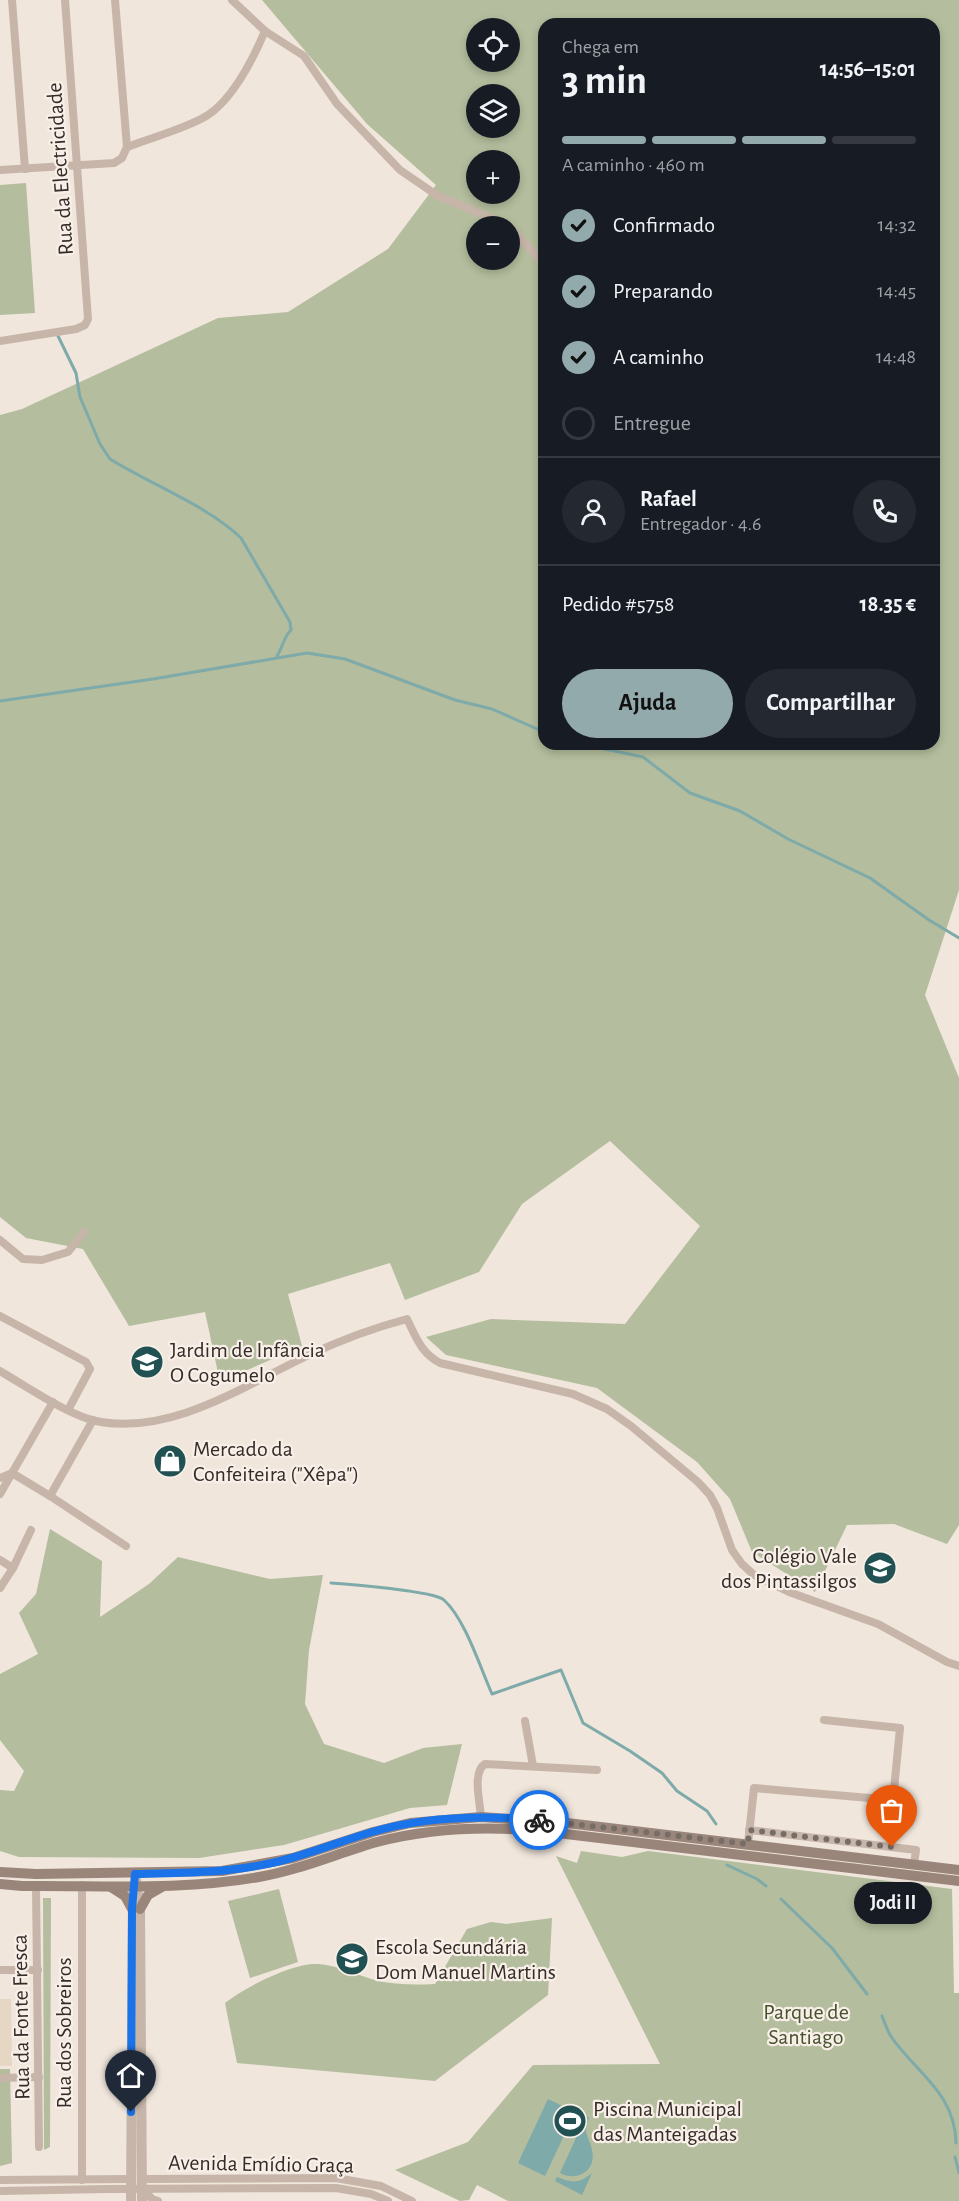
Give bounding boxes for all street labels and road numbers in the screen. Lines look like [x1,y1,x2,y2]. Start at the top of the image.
street label: Rua da Electricidade [43,82,77,256]
street label: Rua da Fonte Fresca [9,1934,33,2100]
street label: Rua dos Sobreiros [53,1957,75,2109]
street label: Avenida Emídio Graça [168,2151,354,2177]

